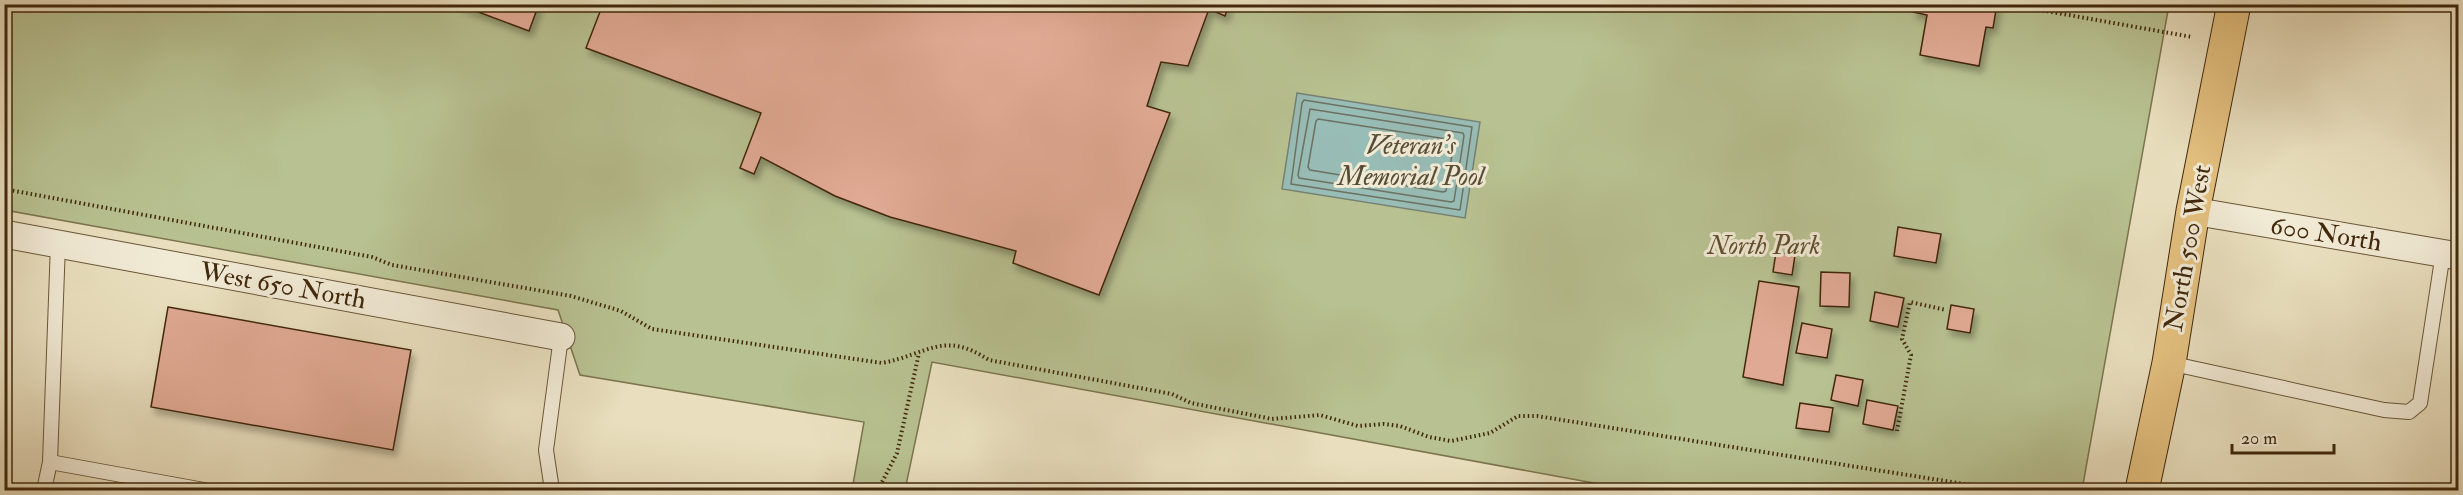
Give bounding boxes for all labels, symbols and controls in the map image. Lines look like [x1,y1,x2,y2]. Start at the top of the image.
water label: Veteran's Memorial Pool [1336,129,1487,193]
street label: North 500 West [2158,162,2218,334]
street label: 600 North [2268,209,2384,259]
park label: North Park [1706,230,1820,262]
street label: West 650 North [197,255,369,316]
scale bar [2232,417,2334,455]
text: 20 m [2241,427,2277,450]

